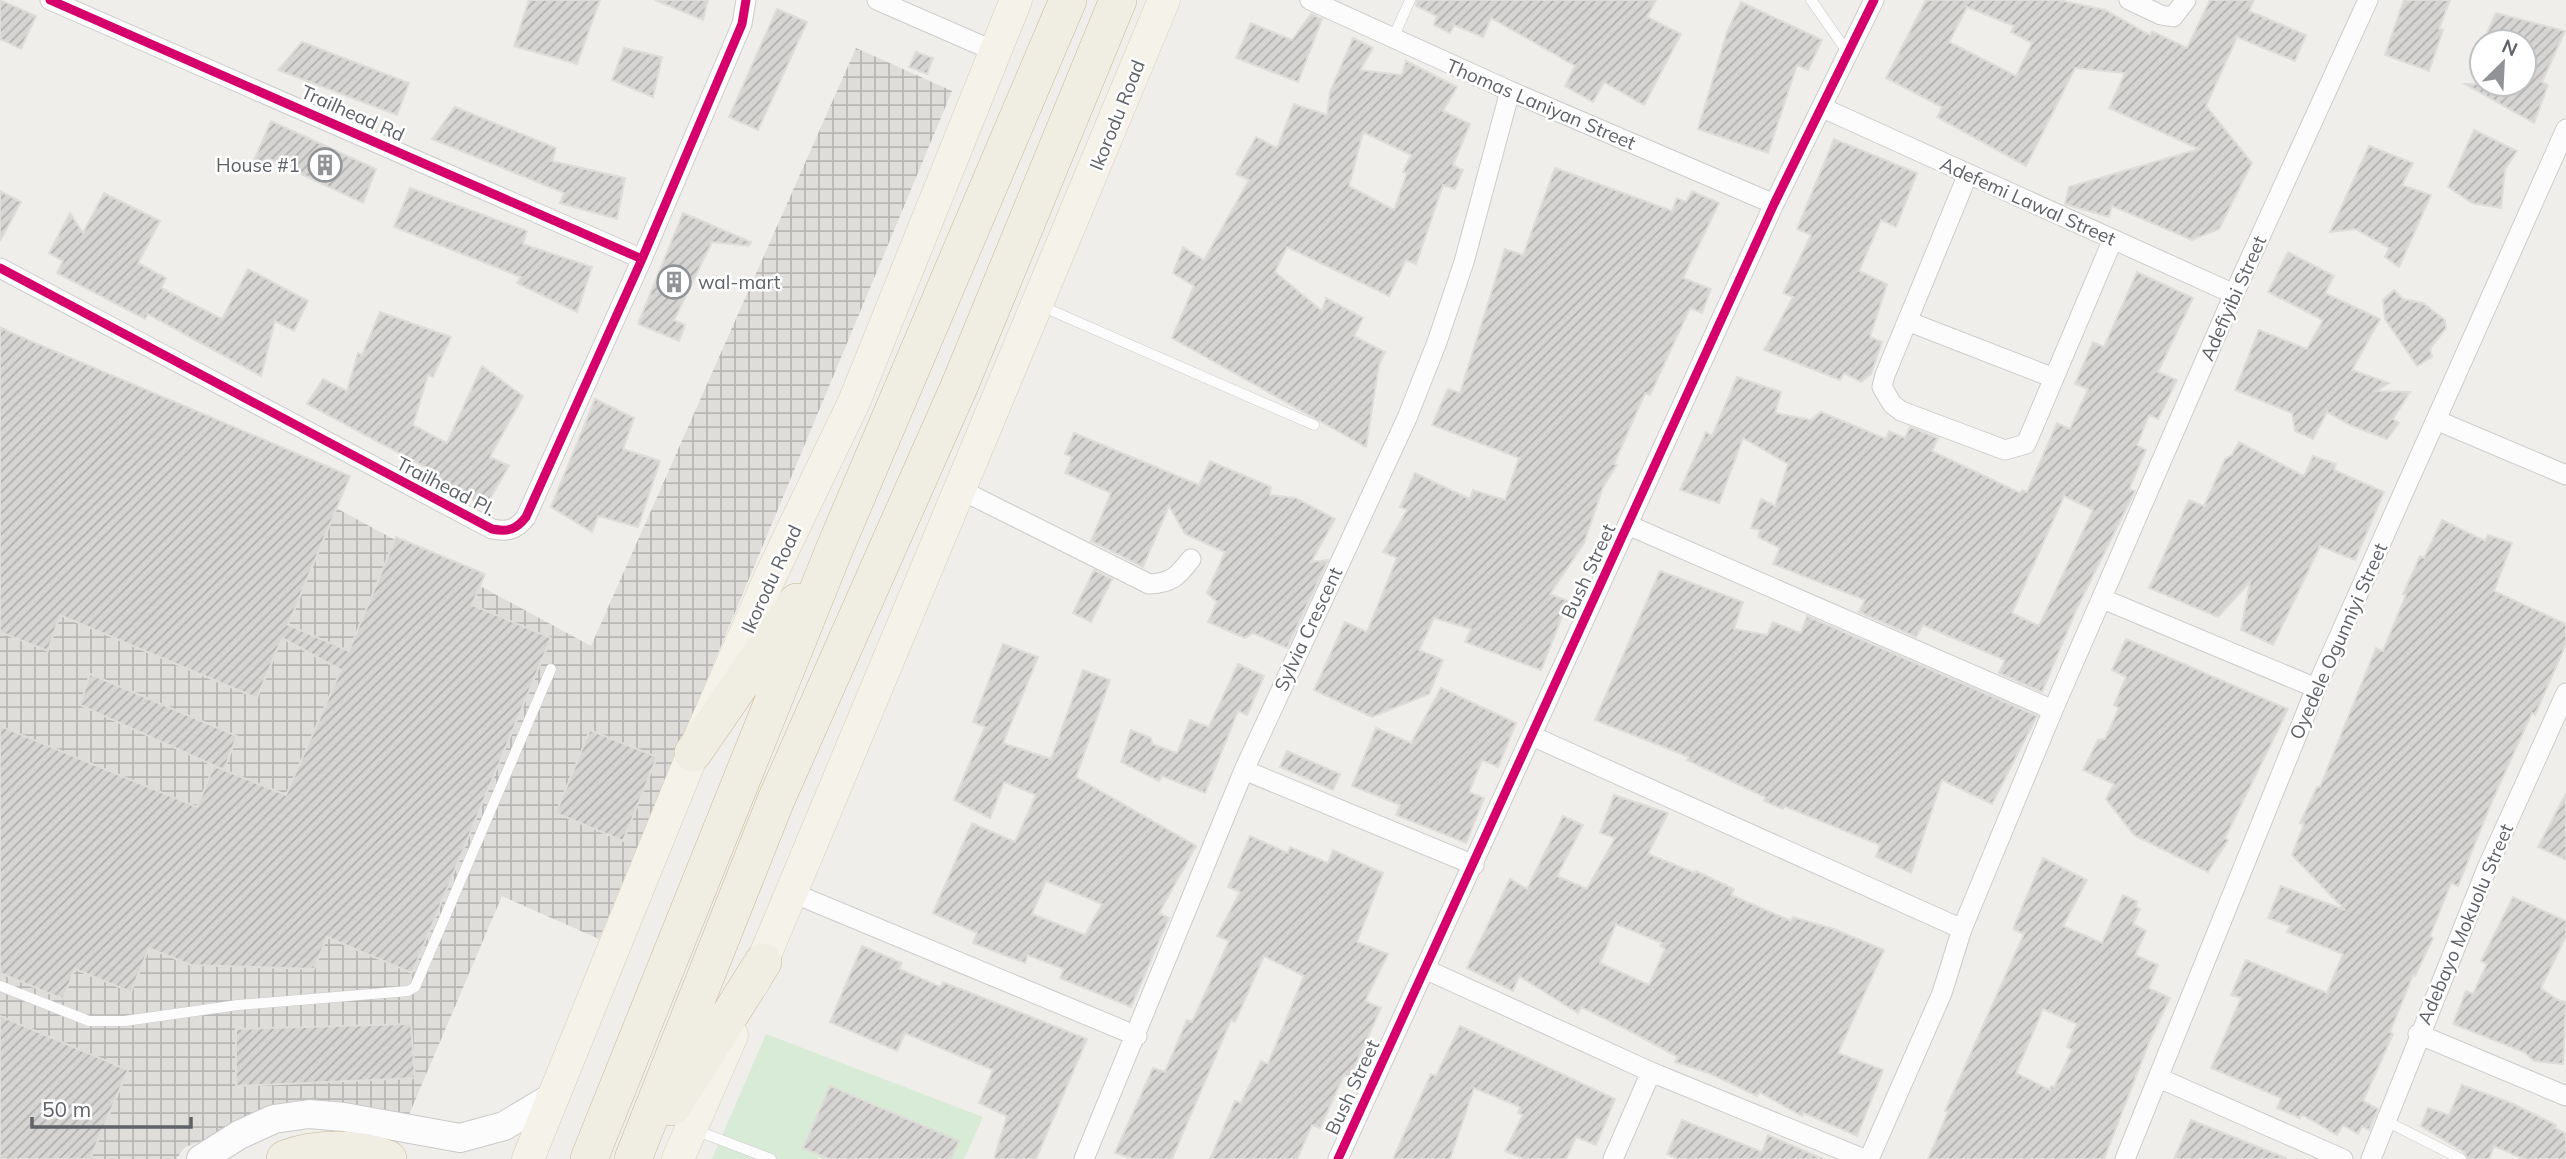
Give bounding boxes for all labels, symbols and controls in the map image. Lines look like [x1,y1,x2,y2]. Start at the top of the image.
north arrow [2468,28,2538,98]
text: N [2498,34,2521,61]
street label: Thomas Laniyan Street [1443,53,1640,155]
street label: Ikorodu Road [1084,56,1150,174]
street label: Trailhead Rd [297,79,409,147]
building icon: House #1 [306,146,344,184]
street label: Adefemi Lawal Street [1936,151,2120,251]
place label: House #1 [216,153,300,177]
street label: Adefiyibi Street [2195,231,2271,364]
building icon: wal-mart [655,263,693,301]
place label: wal-mart [698,270,781,294]
street label: Trailhead Pl. [393,451,499,521]
street label: Bush Street [1556,519,1621,622]
street label: Ikorodu Road [735,521,807,637]
street label: Oyedele Ogunniyi Street [2284,539,2392,743]
street label: Sylvia Crescent [1269,563,1347,695]
street label: Adebayo Mokuolu Street [2412,820,2518,1028]
street label: Bush Street [1320,1035,1385,1138]
scale bar [32,1086,191,1130]
text: 50 m [42,1096,91,1122]

